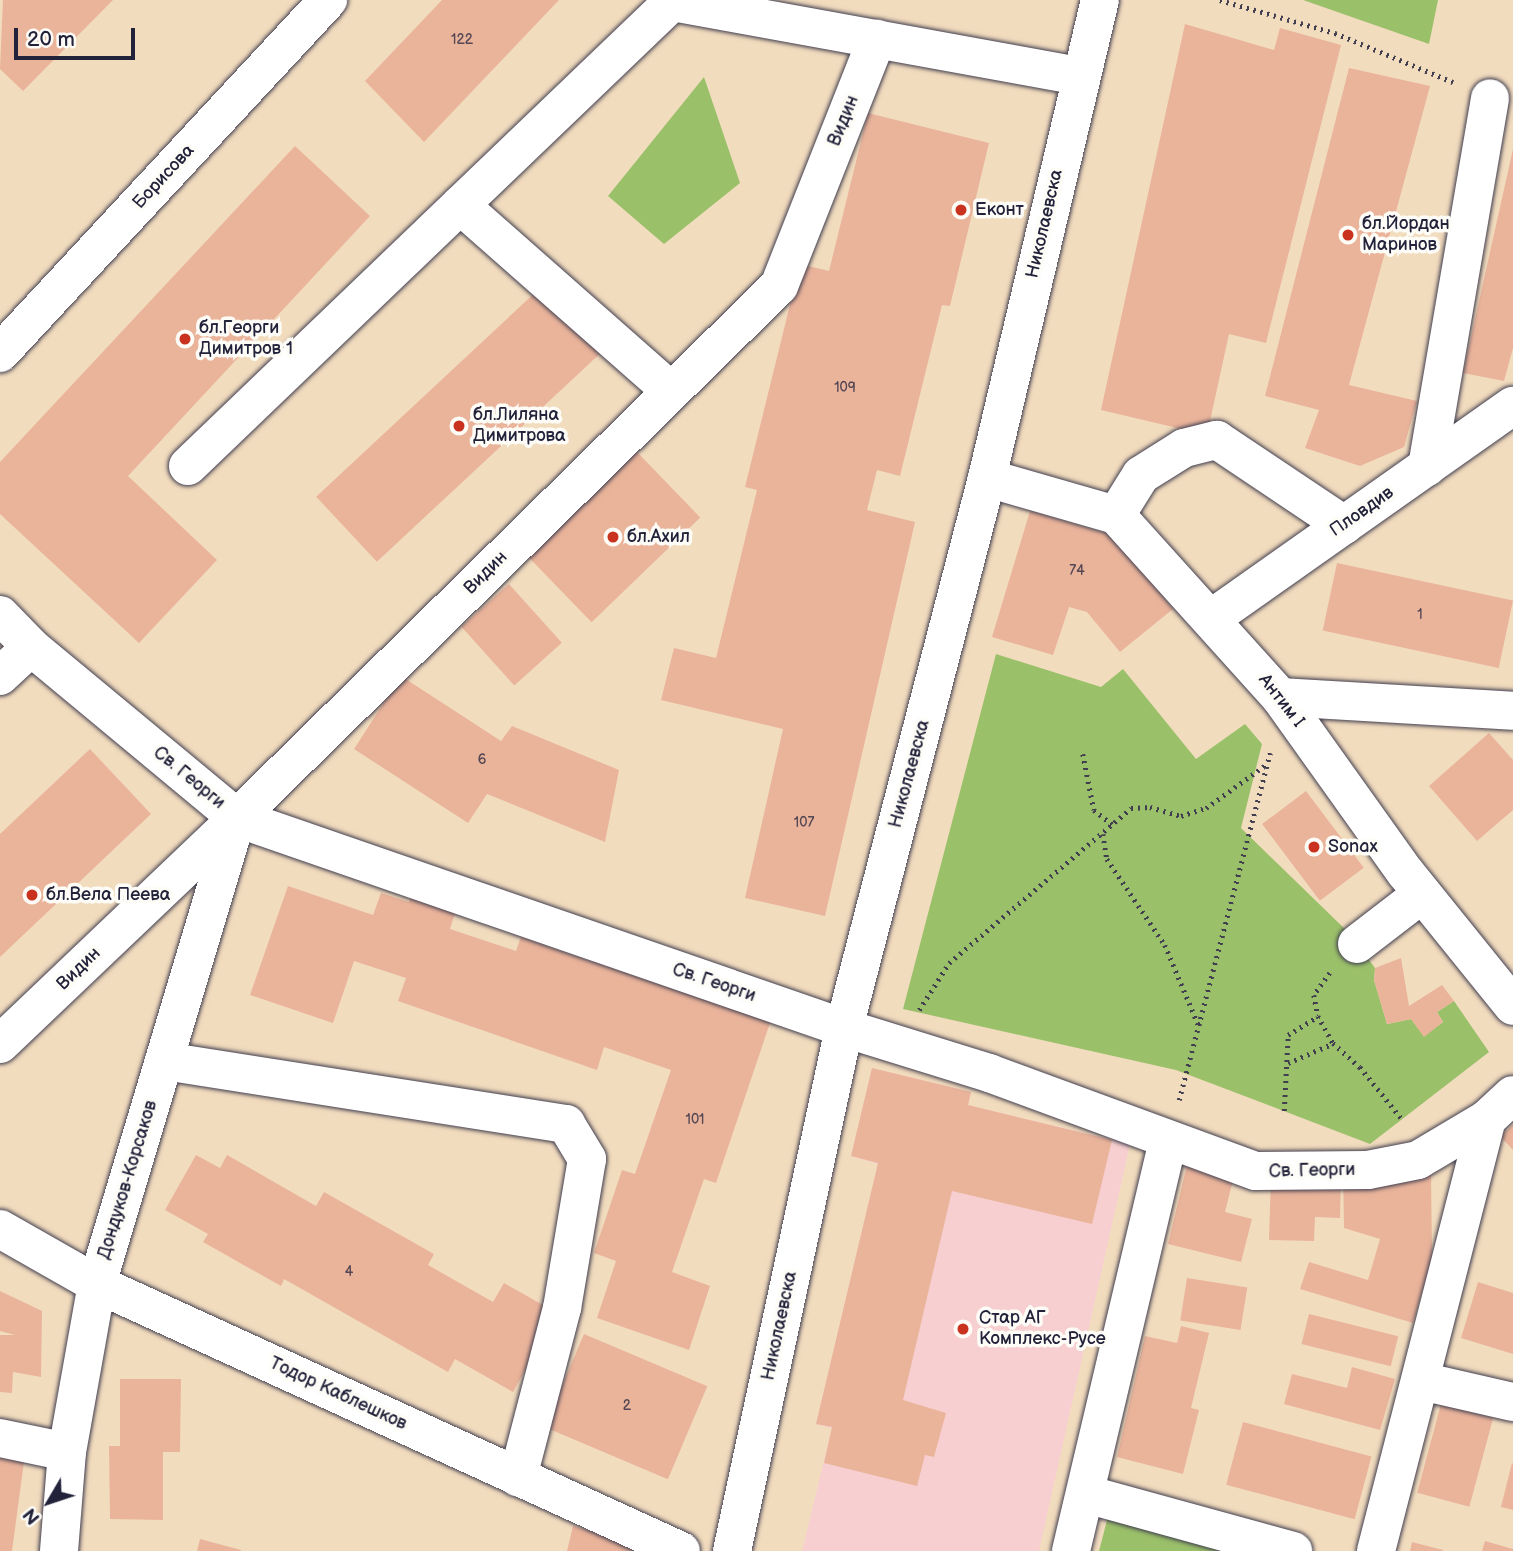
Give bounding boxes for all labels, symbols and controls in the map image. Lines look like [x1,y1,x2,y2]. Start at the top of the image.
scale bar [18,14,138,58]
text: 20 m [27,27,75,52]
house number: 122 [451,32,473,48]
street label: Видин [824,93,864,149]
street label: Борисова [129,140,199,214]
street label: Николаевска [1022,168,1068,280]
place label: Еконт [975,199,1024,221]
marker: Еконт [953,202,969,218]
place label: бл.Йордан Маринов [1362,214,1450,256]
marker: бл.Йордан Маринов [1340,227,1356,243]
place label: бл.Георги Димитров 1 [199,318,293,360]
marker: бл.Георги Димитров 1 [177,331,193,347]
house number: 109 [834,380,856,396]
place label: бл.Лиляна Димитрова [473,405,566,448]
marker: бл.Лиляна Димитрова [451,418,467,434]
street label: Пловдив [1326,482,1398,542]
place label: бл.Ахил [627,526,690,548]
marker: бл.Ахил [605,529,621,545]
street label: Видин [460,547,512,599]
house number: 74 [1069,563,1085,579]
house number: 1 [1417,607,1423,623]
street label: Антим I [1253,670,1309,732]
street label: Николаевска [885,718,935,830]
street label: Св. Георги [149,742,229,814]
house number: 6 [478,752,486,768]
house number: 107 [794,815,814,831]
place label: Sonax [1328,836,1378,858]
marker: Sonax [1306,839,1322,855]
place label: бл.Вела Пеева [46,884,170,906]
marker: бл.Вела Пеева [24,887,40,903]
street label: Видин [53,943,105,995]
street label: Св. Георги [670,959,758,1007]
street label: Дондуков-Корсаков [94,1098,162,1262]
house number: 101 [685,1112,705,1128]
street label: Св. Георги [1269,1159,1355,1183]
house number: 4 [345,1264,353,1280]
street label: Николаевска [758,1269,802,1383]
place label: Стар АГ Комплекс-Русе [979,1308,1106,1350]
marker: Стар АГ Комплекс-Русе [953,1319,973,1339]
street label: Тодор Каблешков [266,1353,410,1435]
house number: 2 [623,1398,631,1414]
north arrow [14,1467,84,1537]
text: N [19,1503,46,1528]

